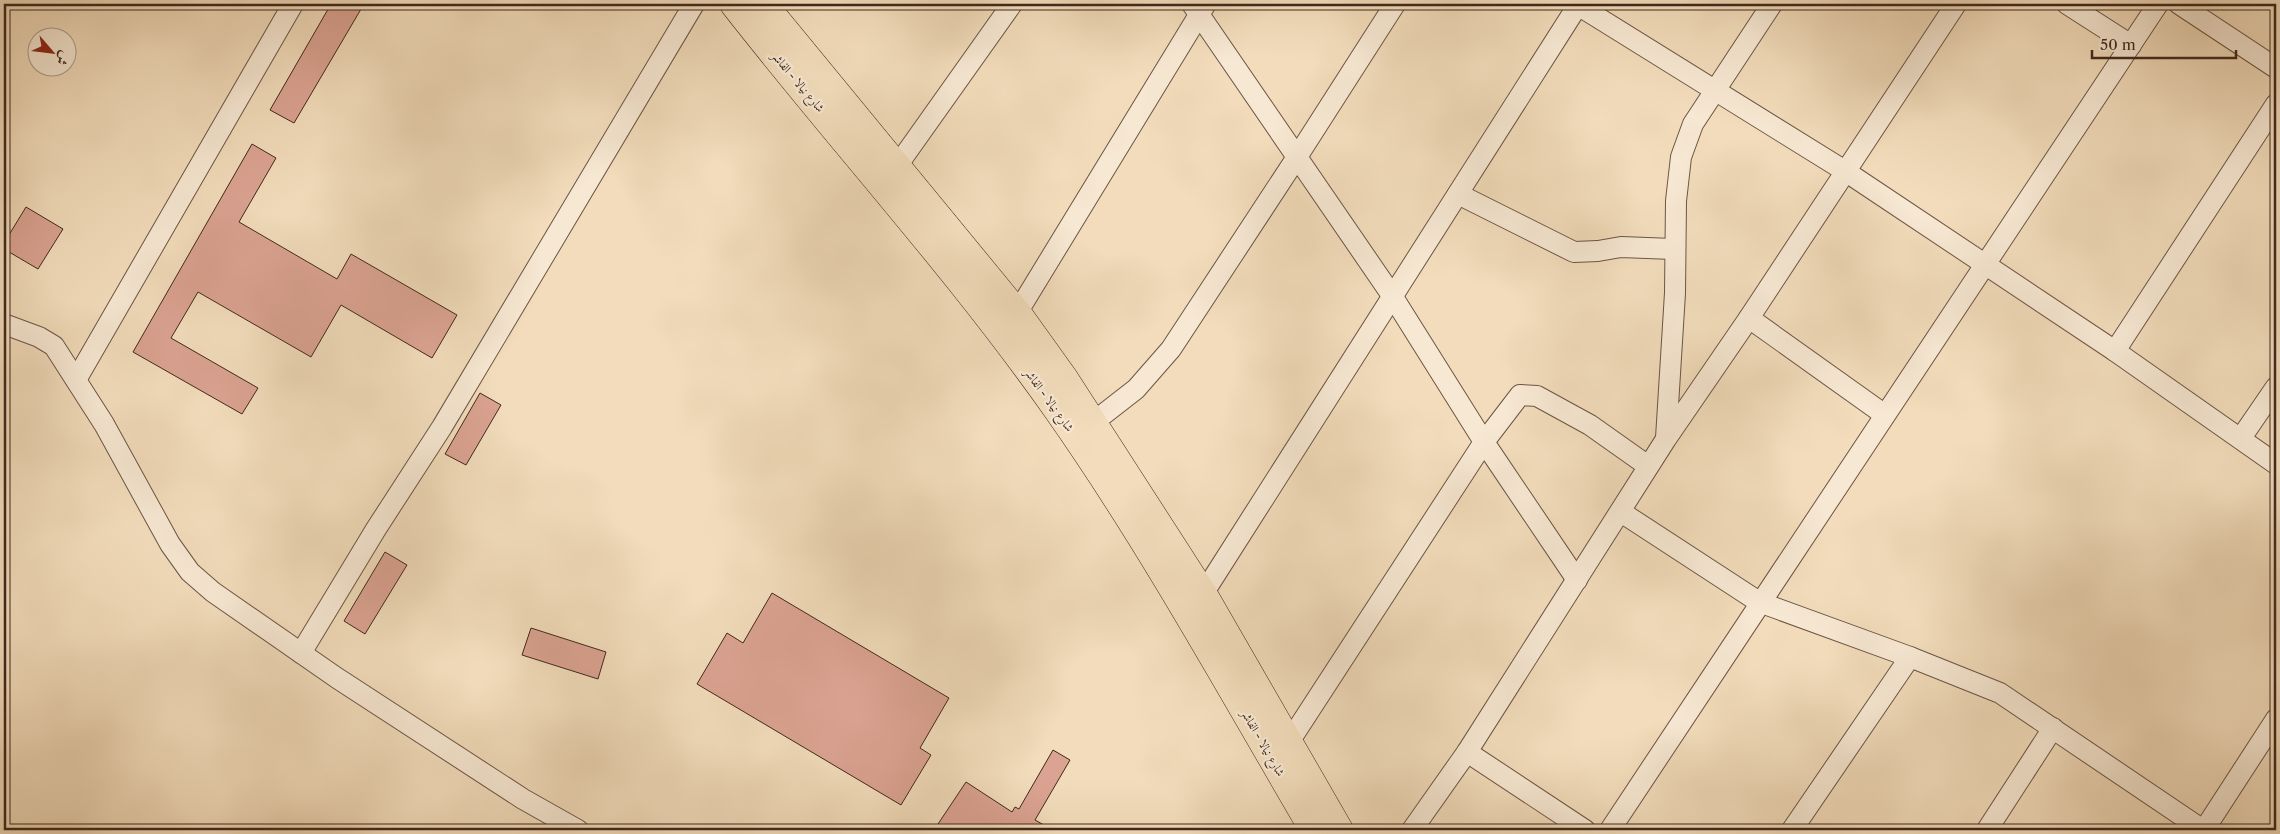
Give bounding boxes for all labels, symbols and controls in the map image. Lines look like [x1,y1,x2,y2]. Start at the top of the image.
north arrow [28,28,78,78]
scale bar [2092,28,2236,60]
text: 50 m [2100,35,2136,54]
street label: شارع نيالا - الفاشر [764,47,828,118]
text: ش [52,48,75,69]
street label: شارع نيالا - الفاشر [1017,364,1077,437]
street label: شارع نيالا - الفاشر [1234,705,1289,781]

